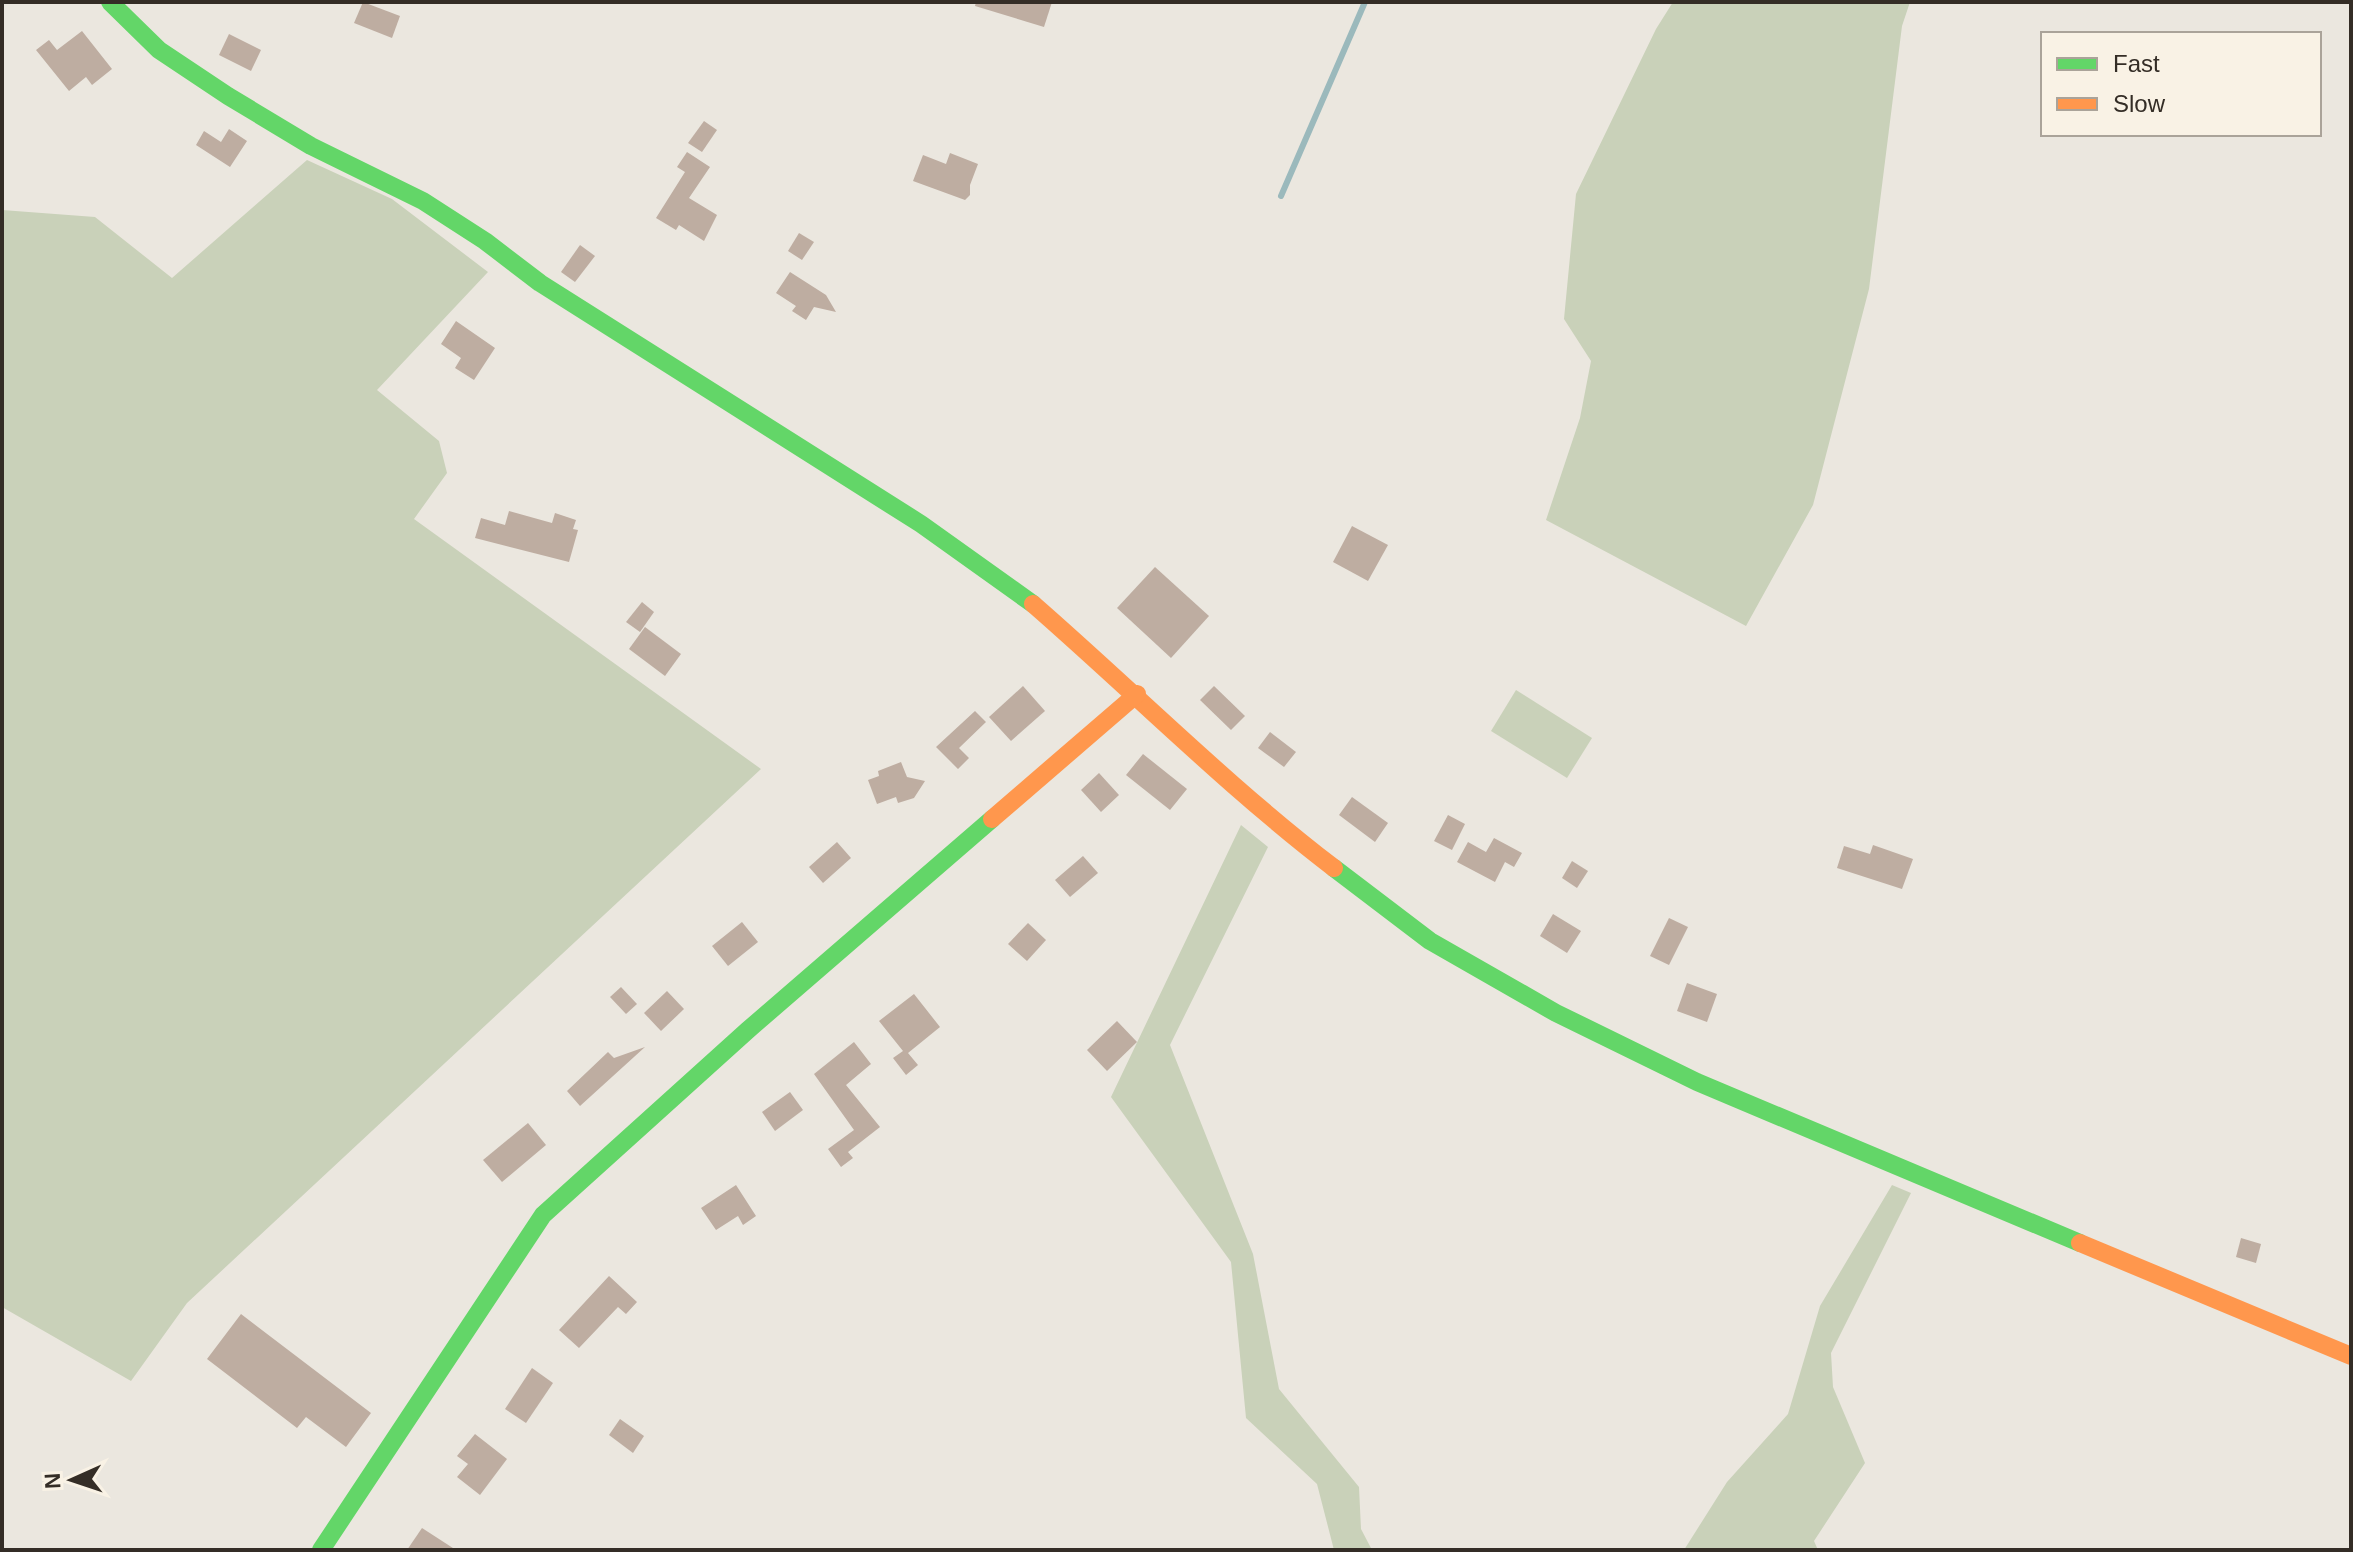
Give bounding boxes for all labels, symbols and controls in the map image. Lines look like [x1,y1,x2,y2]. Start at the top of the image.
legend [2041,32,2321,136]
text: Fast [2113,50,2160,77]
text: Slow [2113,90,2166,117]
north arrow [32,1440,112,1520]
text: N [40,1472,65,1490]

